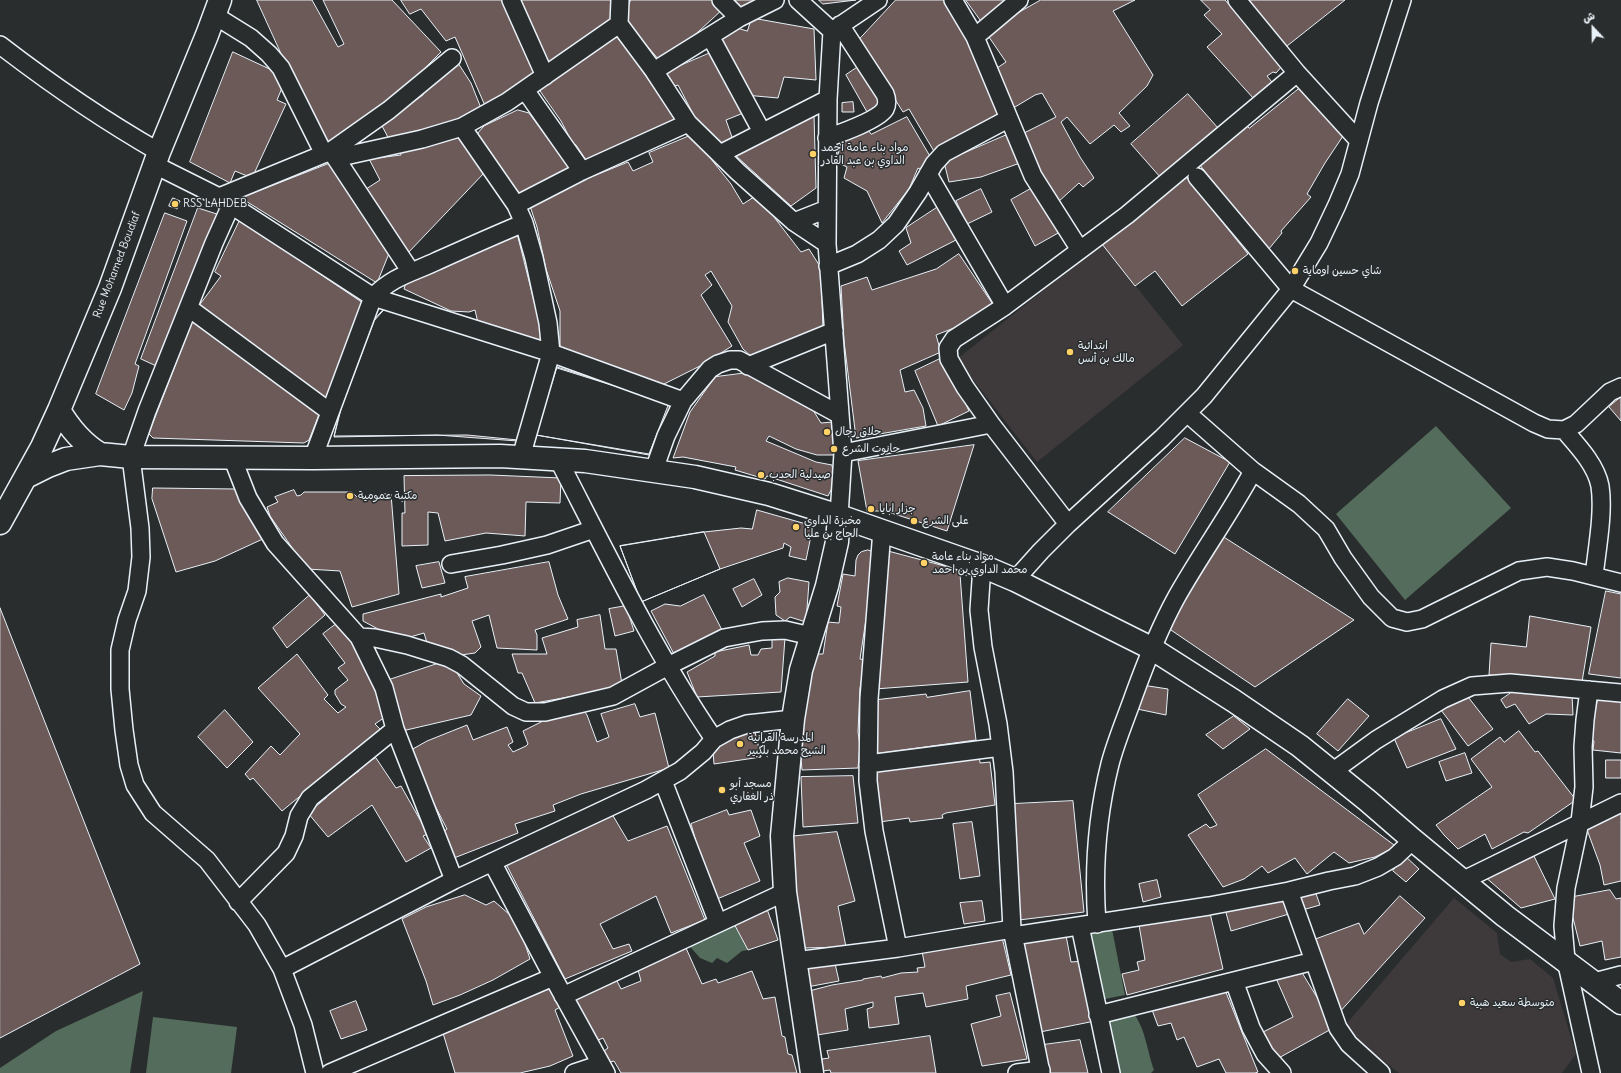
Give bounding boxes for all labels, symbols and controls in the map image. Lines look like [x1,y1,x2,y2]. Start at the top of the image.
north arrow [1573,8,1613,48]
text: ش [1580,8,1597,26]
place label: مواد بناء عامة أحمد الداوي بن عبد القادر [821,141,908,167]
marker: مواد بناء عامة أحمد الداوي بن عبد القادر [808,149,818,159]
place label: RSS LAHDEB [183,197,247,211]
marker: RSS LAHDEB [170,199,180,209]
street label: Rue Mohamed Boudiaf [91,210,143,320]
place label: شاي حسين اوماية [1303,264,1382,278]
marker: شاي حسين اوماية [1290,266,1300,276]
place label: ابتدائية مالك بن أنس [1078,339,1135,365]
marker: ابتدائية مالك بن أنس [1065,347,1075,357]
place label: حلاق رجال [835,425,881,439]
marker: حلاق رجال [822,427,832,437]
place label: حانوت الشرع [842,442,900,456]
marker: حانوت الشرع [829,444,839,454]
place label: صيدلية الحدب [769,468,831,482]
marker: صيدلية الحدب [756,470,766,480]
place label: مكتبة عمومية [358,489,417,503]
marker: مكتبة عمومية [345,491,355,501]
place label: جزار ابايا [879,502,916,516]
marker: جزار ابايا [866,504,876,514]
place label: مخبزة الداوي الحاج بن عليا [804,514,861,540]
place label: على الشرع [922,514,969,528]
marker: على الشرع [909,516,919,526]
marker: مخبزة الداوي الحاج بن عليا [791,522,801,532]
place label: مواد بناء عامة محمد الداوي بن احمد [932,550,1027,576]
marker: مواد بناء عامة محمد الداوي بن احمد [919,558,929,568]
place label: المدرسة القرانية الشيح محمد بلكبير [748,731,826,757]
marker: المدرسة القرانية الشيح محمد بلكبير [735,739,745,749]
place label: مسجد أبو ذر الغفاري [730,777,774,803]
marker: مسجد أبو ذر الغفاري [717,785,727,795]
place label: متوسطة سعيد هبية [1470,996,1555,1010]
marker: متوسطة سعيد هبية [1457,998,1467,1008]

